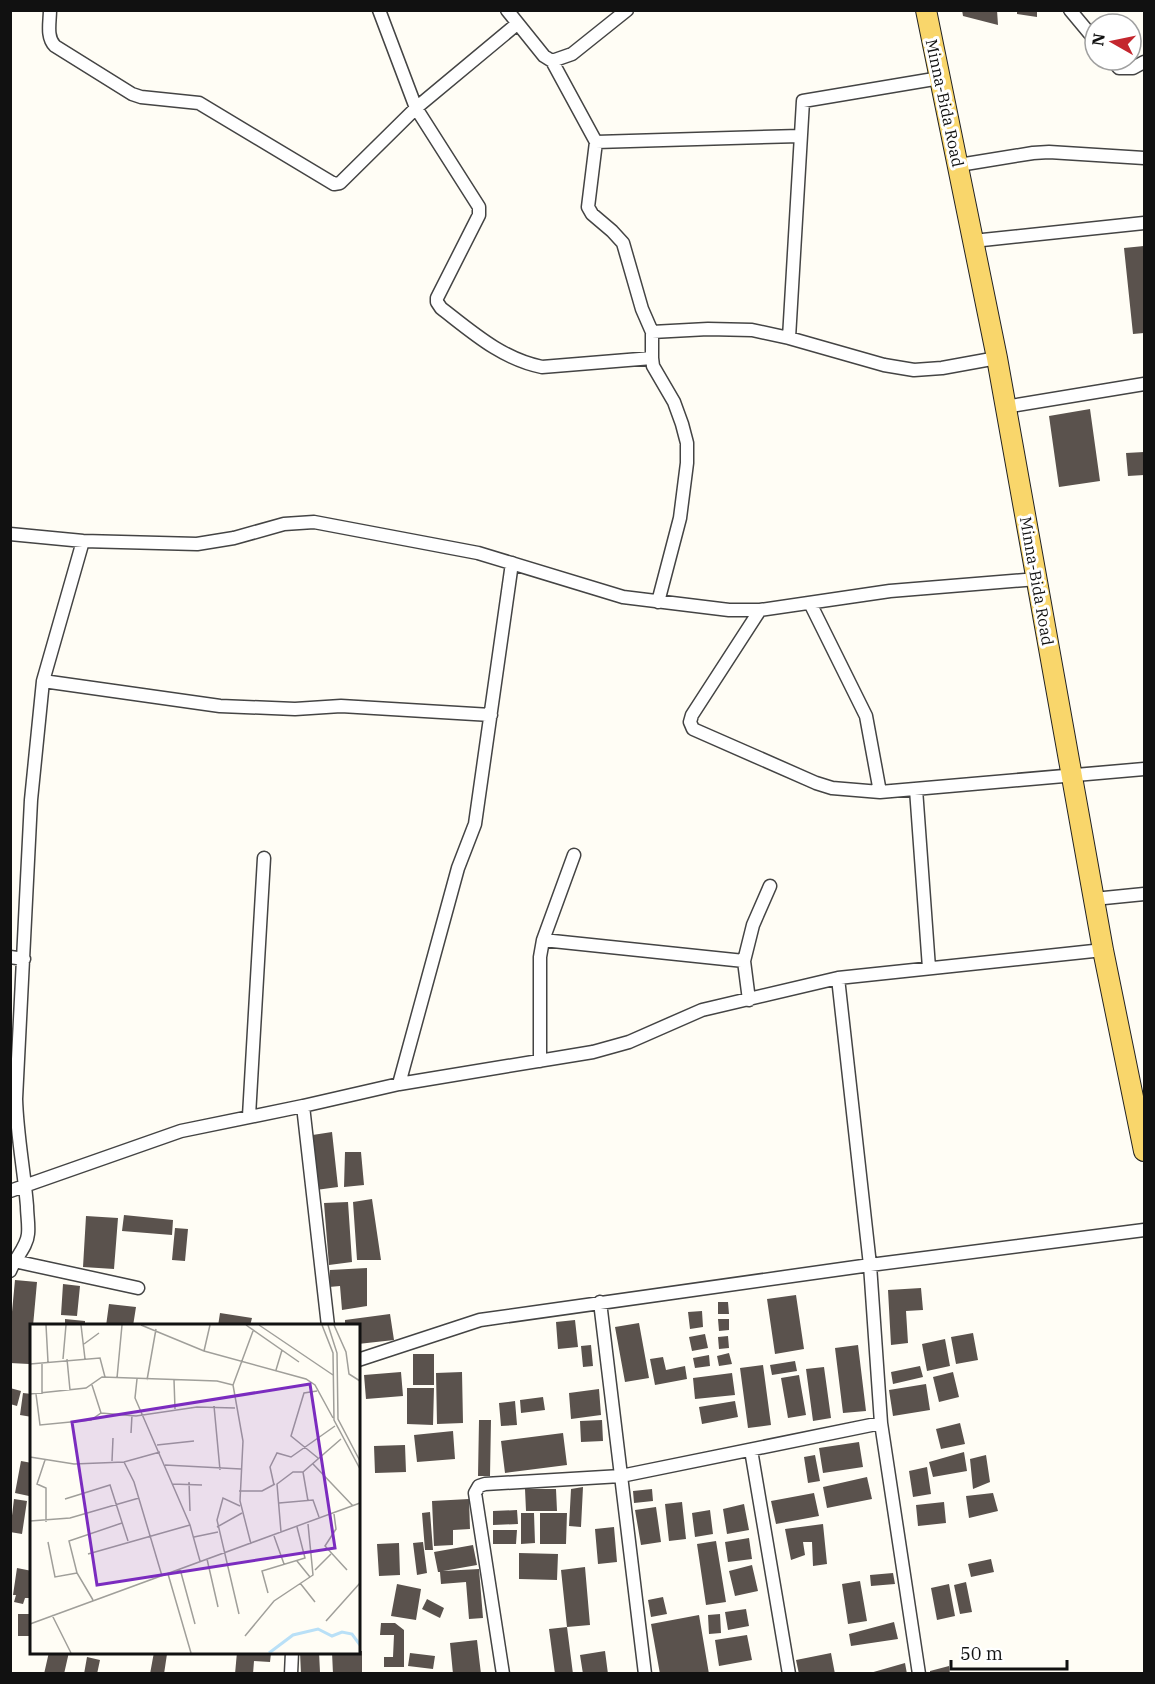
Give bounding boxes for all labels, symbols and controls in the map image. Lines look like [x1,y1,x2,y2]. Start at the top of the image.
north arrow [1083,12,1143,72]
text: N [1087,32,1109,47]
street label: Minna-Bida Road [922,37,968,169]
street label: Minna-Bida Road [1016,515,1058,647]
inset map [30,1324,360,1654]
scale bar [951,1633,1066,1671]
text: 50 m [960,1642,1003,1665]

